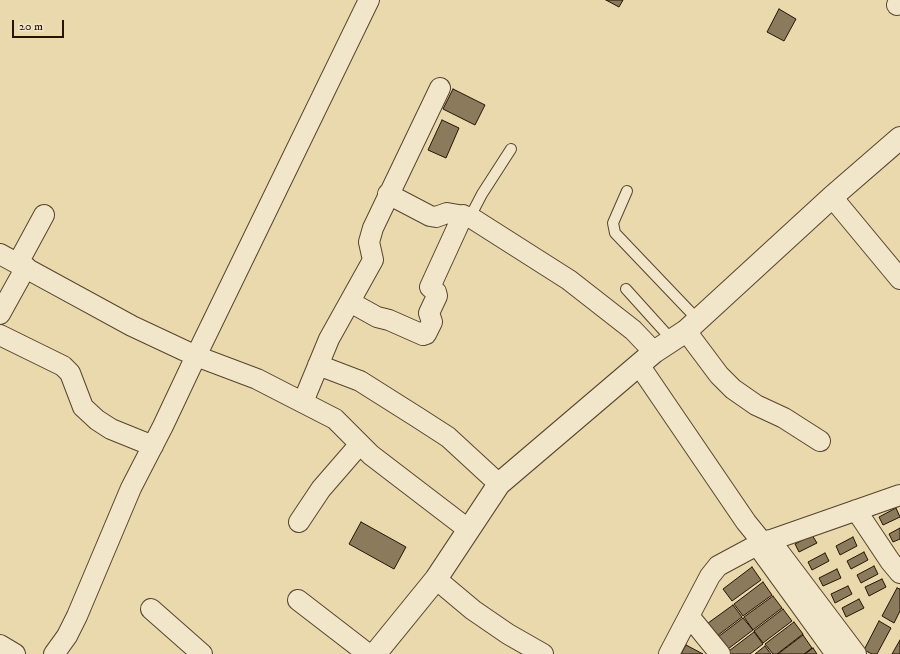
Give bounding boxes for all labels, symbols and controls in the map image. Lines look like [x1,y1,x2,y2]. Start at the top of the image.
scale bar [14,12,66,38]
text: 20 m [19,19,43,34]

